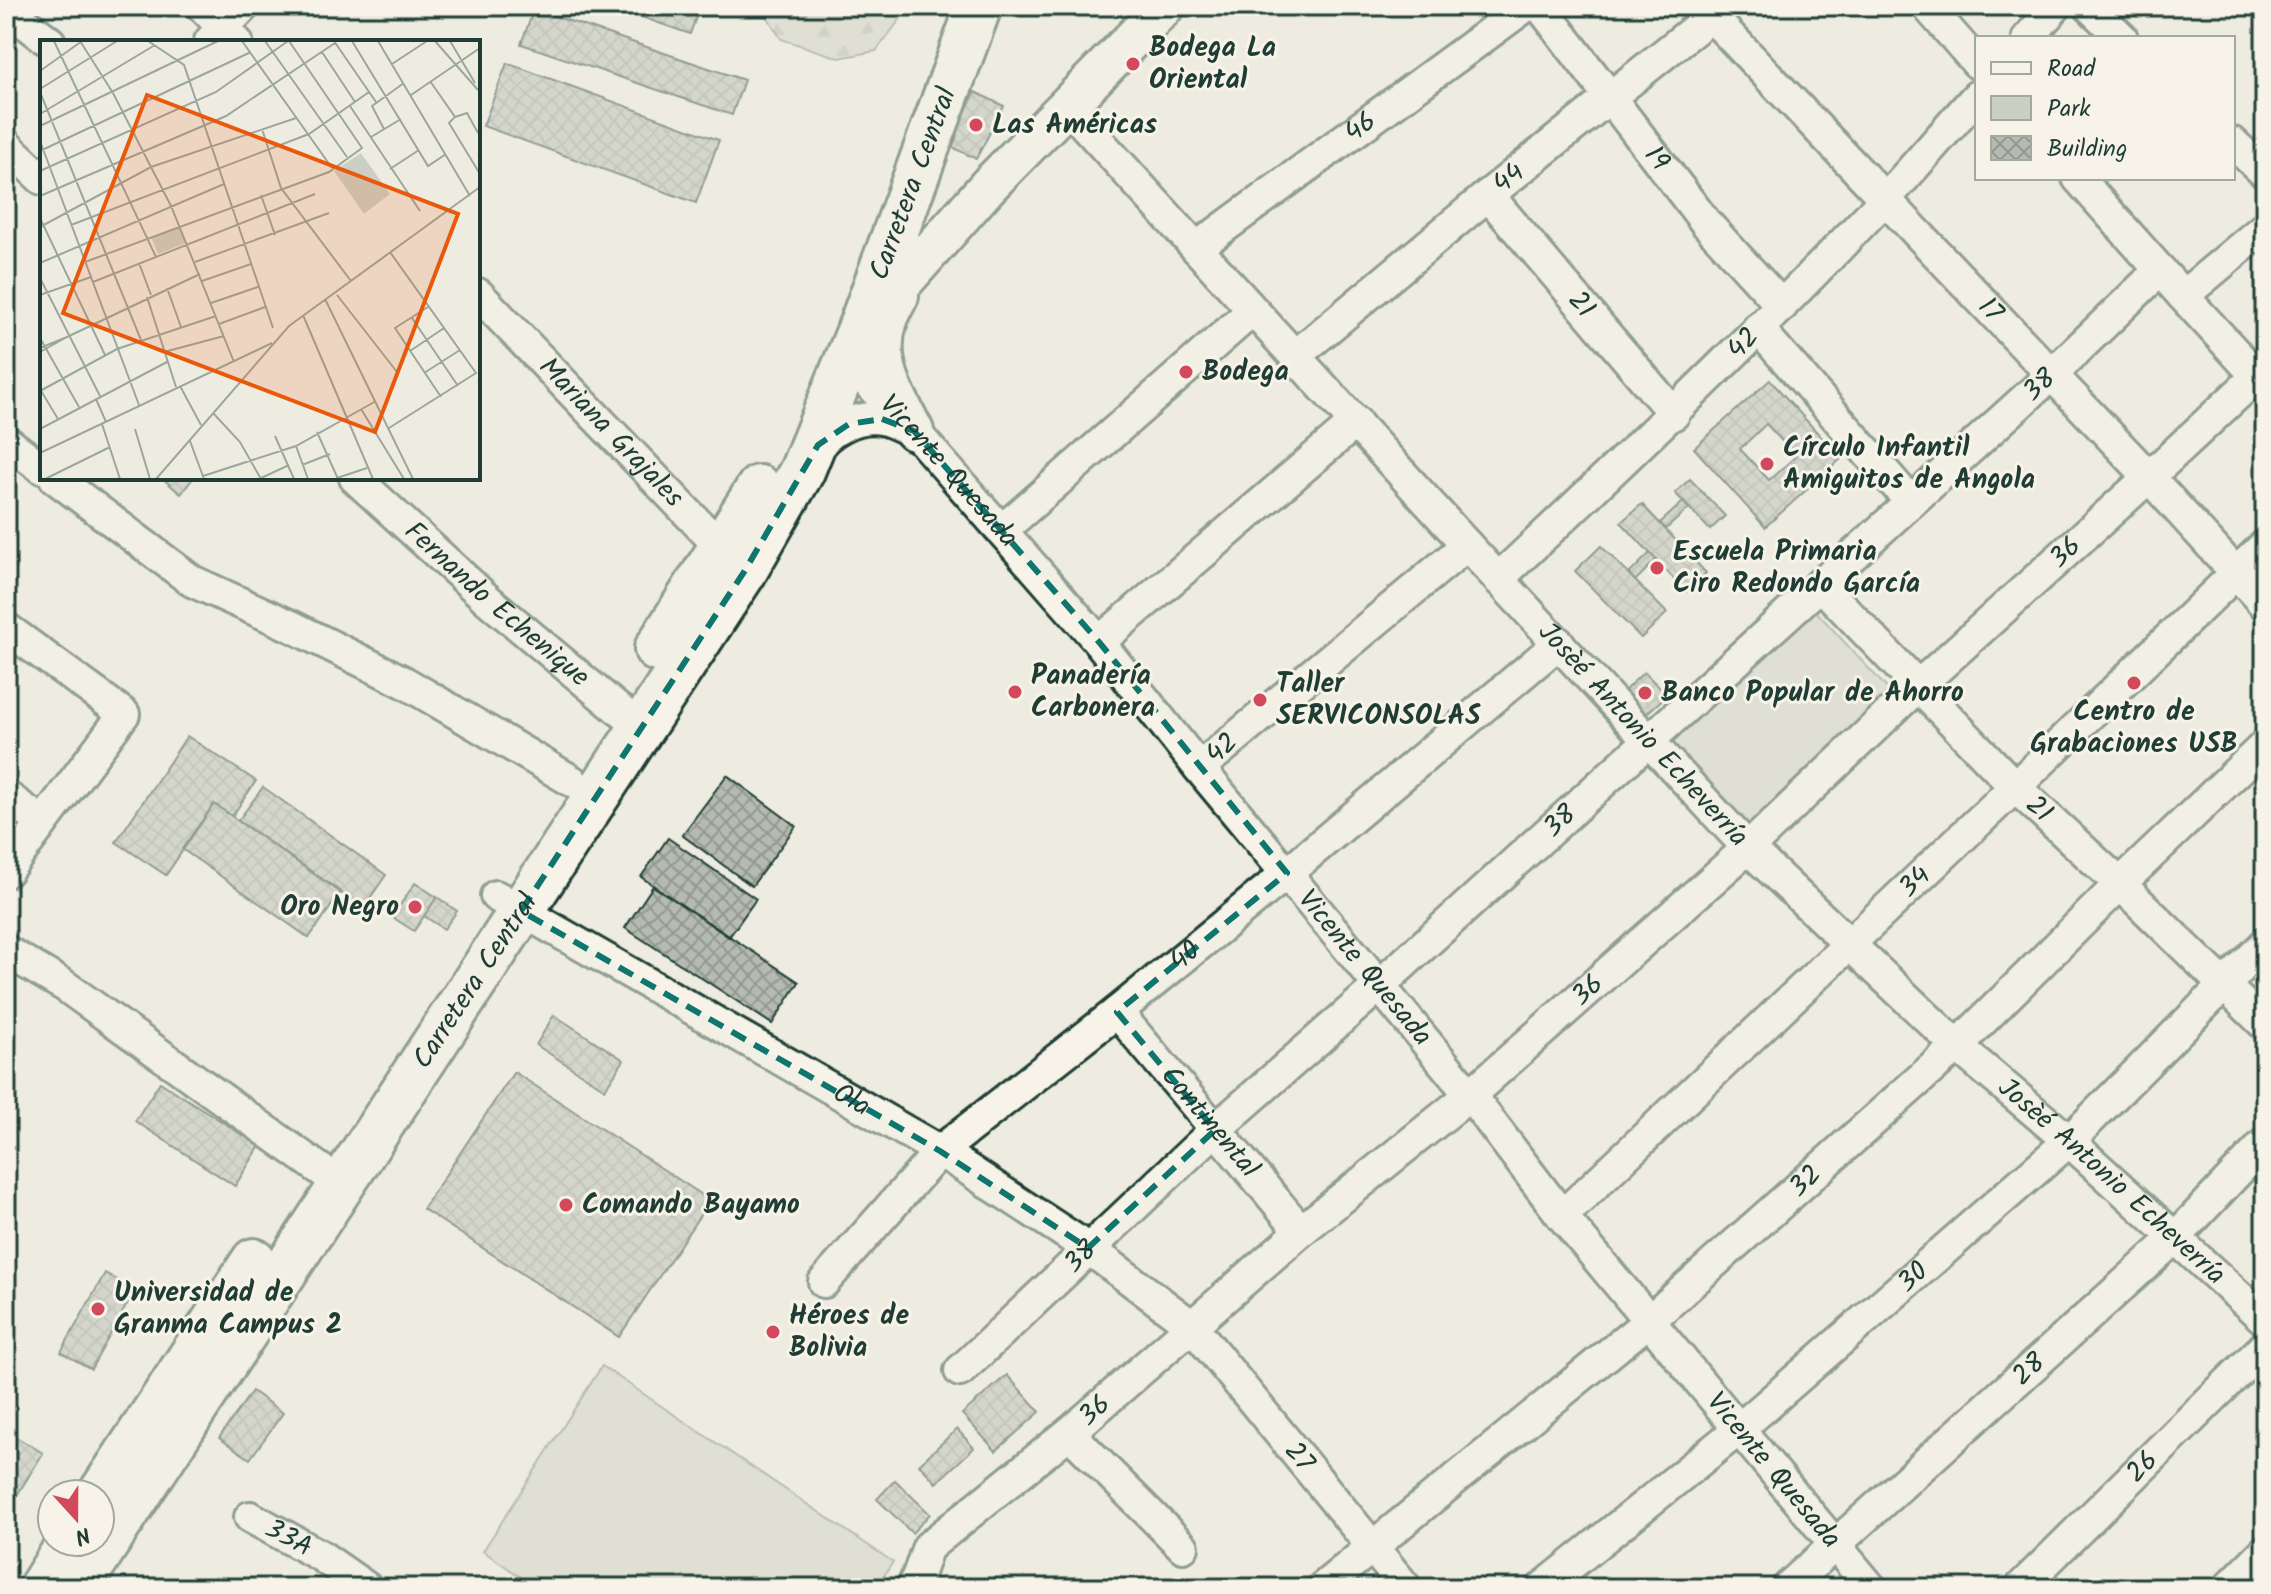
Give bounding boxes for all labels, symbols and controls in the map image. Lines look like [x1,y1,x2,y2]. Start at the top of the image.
place label: Bodega La Oriental [1149,26,1276,103]
legend [1975,36,2235,180]
inset map [40,40,480,480]
text: Road [2047,50,2096,89]
marker: Bodega La Oriental [1124,55,1142,73]
street label: Carretera Central [857,81,970,287]
text: Park [2047,90,2091,129]
street label: 46 [1335,100,1386,155]
place label: Las Américas [992,103,1157,148]
marker: Las Américas [967,116,985,134]
text: Building [2047,130,2127,169]
street label: 19 [1632,136,1682,181]
street label: 44 [1483,151,1535,206]
street label: 21 [1556,281,1606,329]
street label: 17 [1966,287,2015,334]
street label: 42 [1716,316,1770,371]
street label: Mariana Grajales [527,347,695,519]
place label: Bodega [1202,350,1289,395]
street label: 38 [2012,358,2067,413]
marker: Bodega [1177,363,1195,381]
street label: Vicente Quesada [868,384,1029,558]
place label: Círculo Infantil Amiguitos de Angola [1783,426,2035,503]
marker: Círculo Infantil Amiguitos de Angola [1758,455,1776,473]
street label: Fernando Echenique [393,510,600,699]
street label: 36 [2039,525,2092,580]
place label: Escuela Primaria Ciro Redondo García [1673,530,1920,607]
marker: Escuela Primaria Ciro Redondo García [1648,559,1666,577]
street label: Josèé Antonio Echeverría [1527,612,1759,858]
place label: Panadería Carbonera [1031,654,1155,731]
place label: Taller SERVICONSOLAS [1276,662,1481,739]
place label: Banco Popular de Ahorro [1661,671,1964,716]
marker: Centro de Grabaciones USB [2125,674,2143,692]
marker: Panadería Carbonera [1006,683,1024,701]
marker: Banco Popular de Ahorro [1636,684,1654,702]
place label: Centro de Grabaciones USB [2030,690,2238,767]
marker: Taller SERVICONSOLAS [1251,691,1269,709]
street label: 42 [1195,721,1249,776]
street label: 21 [2014,784,2063,834]
street label: 38 [1533,793,1588,849]
street label: 34 [1888,855,1942,909]
street label: Vicente Quesada [1286,879,1443,1056]
street label: Carretera Central [401,884,550,1078]
place label: Oro Negro [280,885,399,930]
marker: Oro Negro [406,898,424,916]
street label: 40 [1159,930,1211,983]
street label: 36 [1561,963,1615,1018]
street label: Continental [1149,1056,1270,1189]
street label: Josèé Antonio Echeverría [1987,1067,2236,1296]
street label: Ola [824,1071,879,1129]
street label: 32 [1778,1154,1833,1209]
place label: Comando Bayamo [582,1183,800,1228]
marker: Comando Bayamo [557,1196,575,1214]
street label: 38 [1053,1229,1108,1285]
street label: 30 [1887,1250,1939,1304]
place label: Universidad de Granma Campus 2 [114,1271,342,1348]
place label: Héroes de Bolivia [789,1294,909,1371]
marker: Universidad de Granma Campus 2 [89,1300,107,1318]
marker: Héroes de Bolivia [764,1323,782,1341]
street label: 28 [2002,1342,2057,1397]
street label: Vicente Quesada [1695,1382,1852,1559]
street label: 36 [1068,1383,1121,1438]
street label: 27 [1272,1431,1326,1483]
street label: 26 [2115,1440,2170,1494]
north arrow [36,1478,116,1558]
street label: 33A [256,1507,321,1570]
text: N [69,1516,95,1553]

